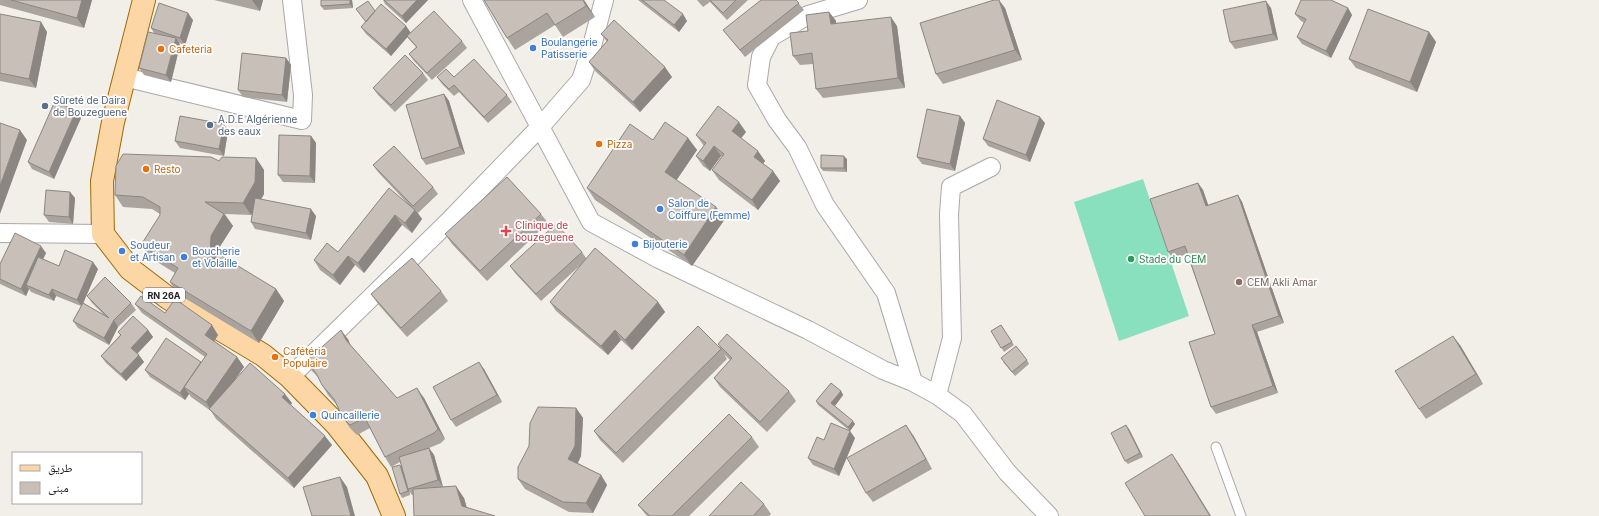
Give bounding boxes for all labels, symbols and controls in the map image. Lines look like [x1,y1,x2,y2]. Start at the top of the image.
place label: Boulangerie Patisserie [541,36,598,60]
place label: Cafeteria [169,43,212,55]
marker: Boulangerie Patisserie [528,43,538,53]
marker: Cafeteria [156,44,166,54]
place label: Sûreté de Daira de Bouzeguene [53,94,127,118]
marker: Sûreté de Daira de Bouzeguene [40,101,50,111]
place label: A.D.E Algérienne des eaux [218,113,298,137]
marker: A.D.E Algérienne des eaux [205,120,215,130]
place label: Pizza [607,138,632,150]
marker: Pizza [594,139,604,149]
place label: Resto [154,163,181,175]
marker: Resto [141,164,151,174]
place label: Salon de Coiffure (Femme) [668,197,751,221]
marker: Salon de Coiffure (Femme) [655,204,665,214]
place label: Clinique de bouzeguene [515,219,574,243]
marker: Clinique de bouzeguene [500,225,512,237]
place label: Bijouterie [643,238,688,250]
place label: Soudeur et Artisan [130,239,175,263]
marker: Bijouterie [630,239,640,249]
place label: Boucherie et Volaille [192,245,240,269]
marker: Soudeur et Artisan [117,246,127,256]
marker: Boucherie et Volaille [179,252,189,262]
place label: Stade du CEM [1139,253,1206,265]
marker: Stade du CEM [1126,254,1136,264]
place label: CEM Akli Amar [1247,276,1317,288]
marker: CEM Akli Amar [1234,277,1244,287]
road number: RN 26A [143,288,185,302]
place label: Cafétéria Populaire [283,345,327,369]
marker: Cafétéria Populaire [270,352,280,362]
place label: Quincaillerie [321,409,380,421]
marker: Quincaillerie [308,410,318,420]
legend [12,452,142,504]
text: طريق [48,460,73,475]
text: مبنى [48,480,69,495]

